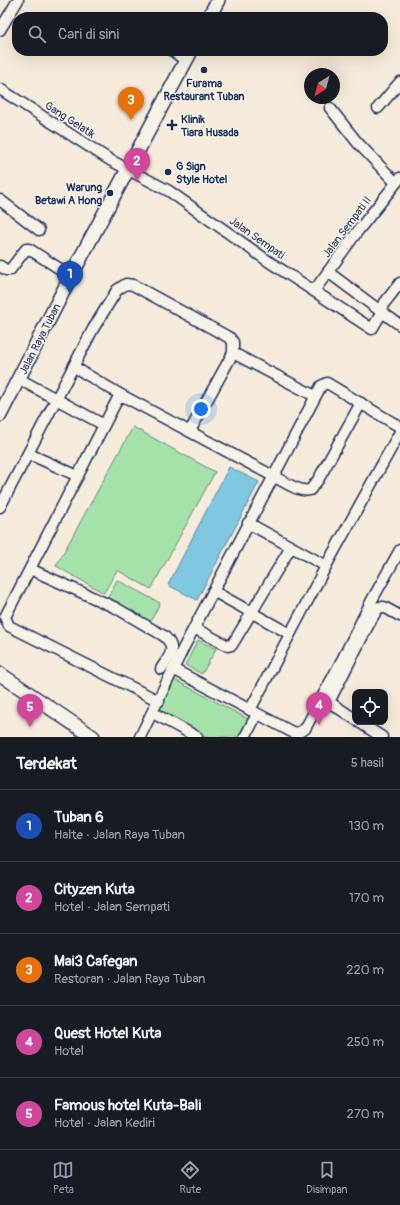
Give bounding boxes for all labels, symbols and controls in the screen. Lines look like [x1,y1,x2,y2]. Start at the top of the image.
search box [12,12,388,56]
icon: search [26,23,48,45]
text: Cari di sini [58,25,119,44]
marker: Furama Restaurant Tuban [199,65,209,75]
north arrow [304,68,340,104]
place label: Furama Restaurant Tuban [164,77,244,103]
pin: 3 [118,87,144,120]
street label: Gang Gelatik [42,99,98,141]
place label: Klinik Tiara Husada [180,113,239,139]
marker: Klinik Tiara Husada [166,119,178,131]
pin: 2 [124,148,150,181]
place label: G Sign Style Hotel [176,160,228,186]
marker: G Sign Style Hotel [163,167,173,177]
place label: Warung Betawi A Hong [35,181,102,207]
marker: Warung Betawi A Hong [105,188,115,198]
street label: Jalan Sempati II [320,194,374,260]
street label: Jalan Sempati [227,214,287,262]
pin: 1 [57,261,83,294]
street label: Jalan Raya Tuban [17,301,63,377]
your location [191,399,211,419]
map controls [352,689,388,725]
button: locate [352,689,388,725]
pin: 4 [306,692,332,725]
pin: 5 [17,694,43,727]
text: Terdekat [16,753,77,774]
text: 5 hasil [351,755,384,771]
text: Tuban 6 [54,808,104,827]
text: 1 [26,818,32,834]
text: 130 m [348,818,384,834]
text: Halte · Jalan Raya Tuban [54,827,185,843]
text: Cityzen Kuta [54,880,135,899]
text: 2 [25,890,33,906]
text: 170 m [349,890,384,906]
text: Hotel · Jalan Sempati [54,899,170,915]
text: Mai3 Cafegan [54,952,137,971]
text: 3 [25,962,33,978]
text: 220 m [346,962,384,978]
text: Restoran · Jalan Raya Tuban [54,971,205,987]
text: Quest Hotel Kuta [54,1024,162,1043]
text: 4 [25,1034,33,1050]
text: 250 m [346,1034,384,1050]
text: Hotel [54,1043,84,1059]
text: Famous hotel Kuta-Bali [54,1096,201,1115]
text: 5 [25,1106,33,1122]
text: 270 m [347,1106,384,1122]
text: Hotel · Jalan Kediri [54,1115,155,1131]
tab: Peta [52,1159,74,1196]
tab: Rute [179,1159,201,1196]
tab: Disimpan [306,1159,348,1196]

